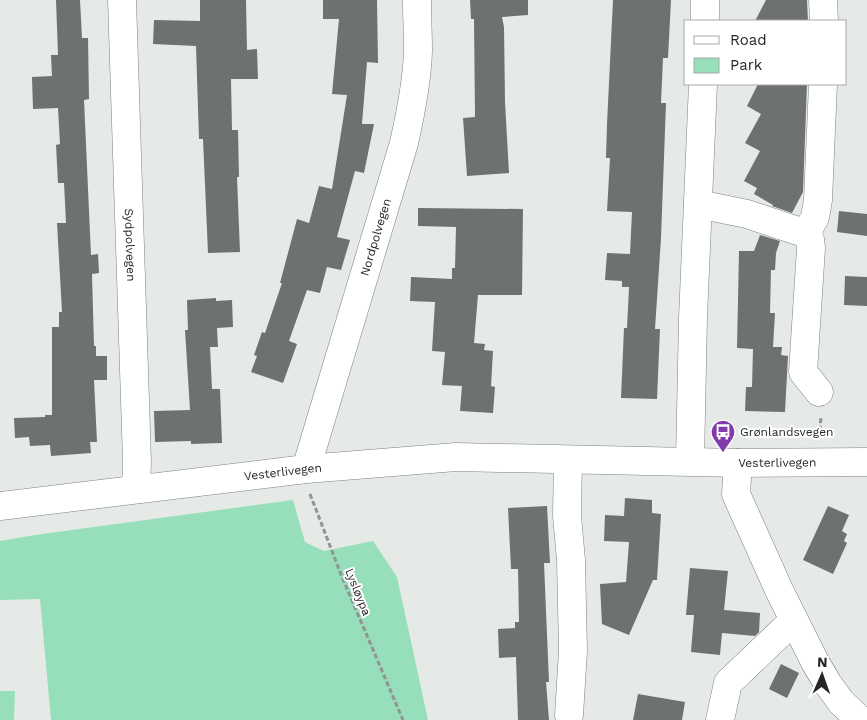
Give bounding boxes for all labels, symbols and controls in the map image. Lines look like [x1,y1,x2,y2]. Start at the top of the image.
legend [684,20,847,85]
text: Road [730,31,767,49]
text: Park [730,56,763,74]
street label: Nordpolvegen [357,197,394,278]
street label: Sydpolvegen [122,208,138,282]
bus stop icon: Grønlandsvegen [710,419,736,453]
place label: Grønlandsvegen [740,425,834,439]
street label: Vesterlivegen [738,455,816,470]
street label: Vesterlivegen [243,461,322,483]
street label: Lysløypa [342,566,374,618]
north arrow [797,650,847,700]
text: N [817,654,828,670]

